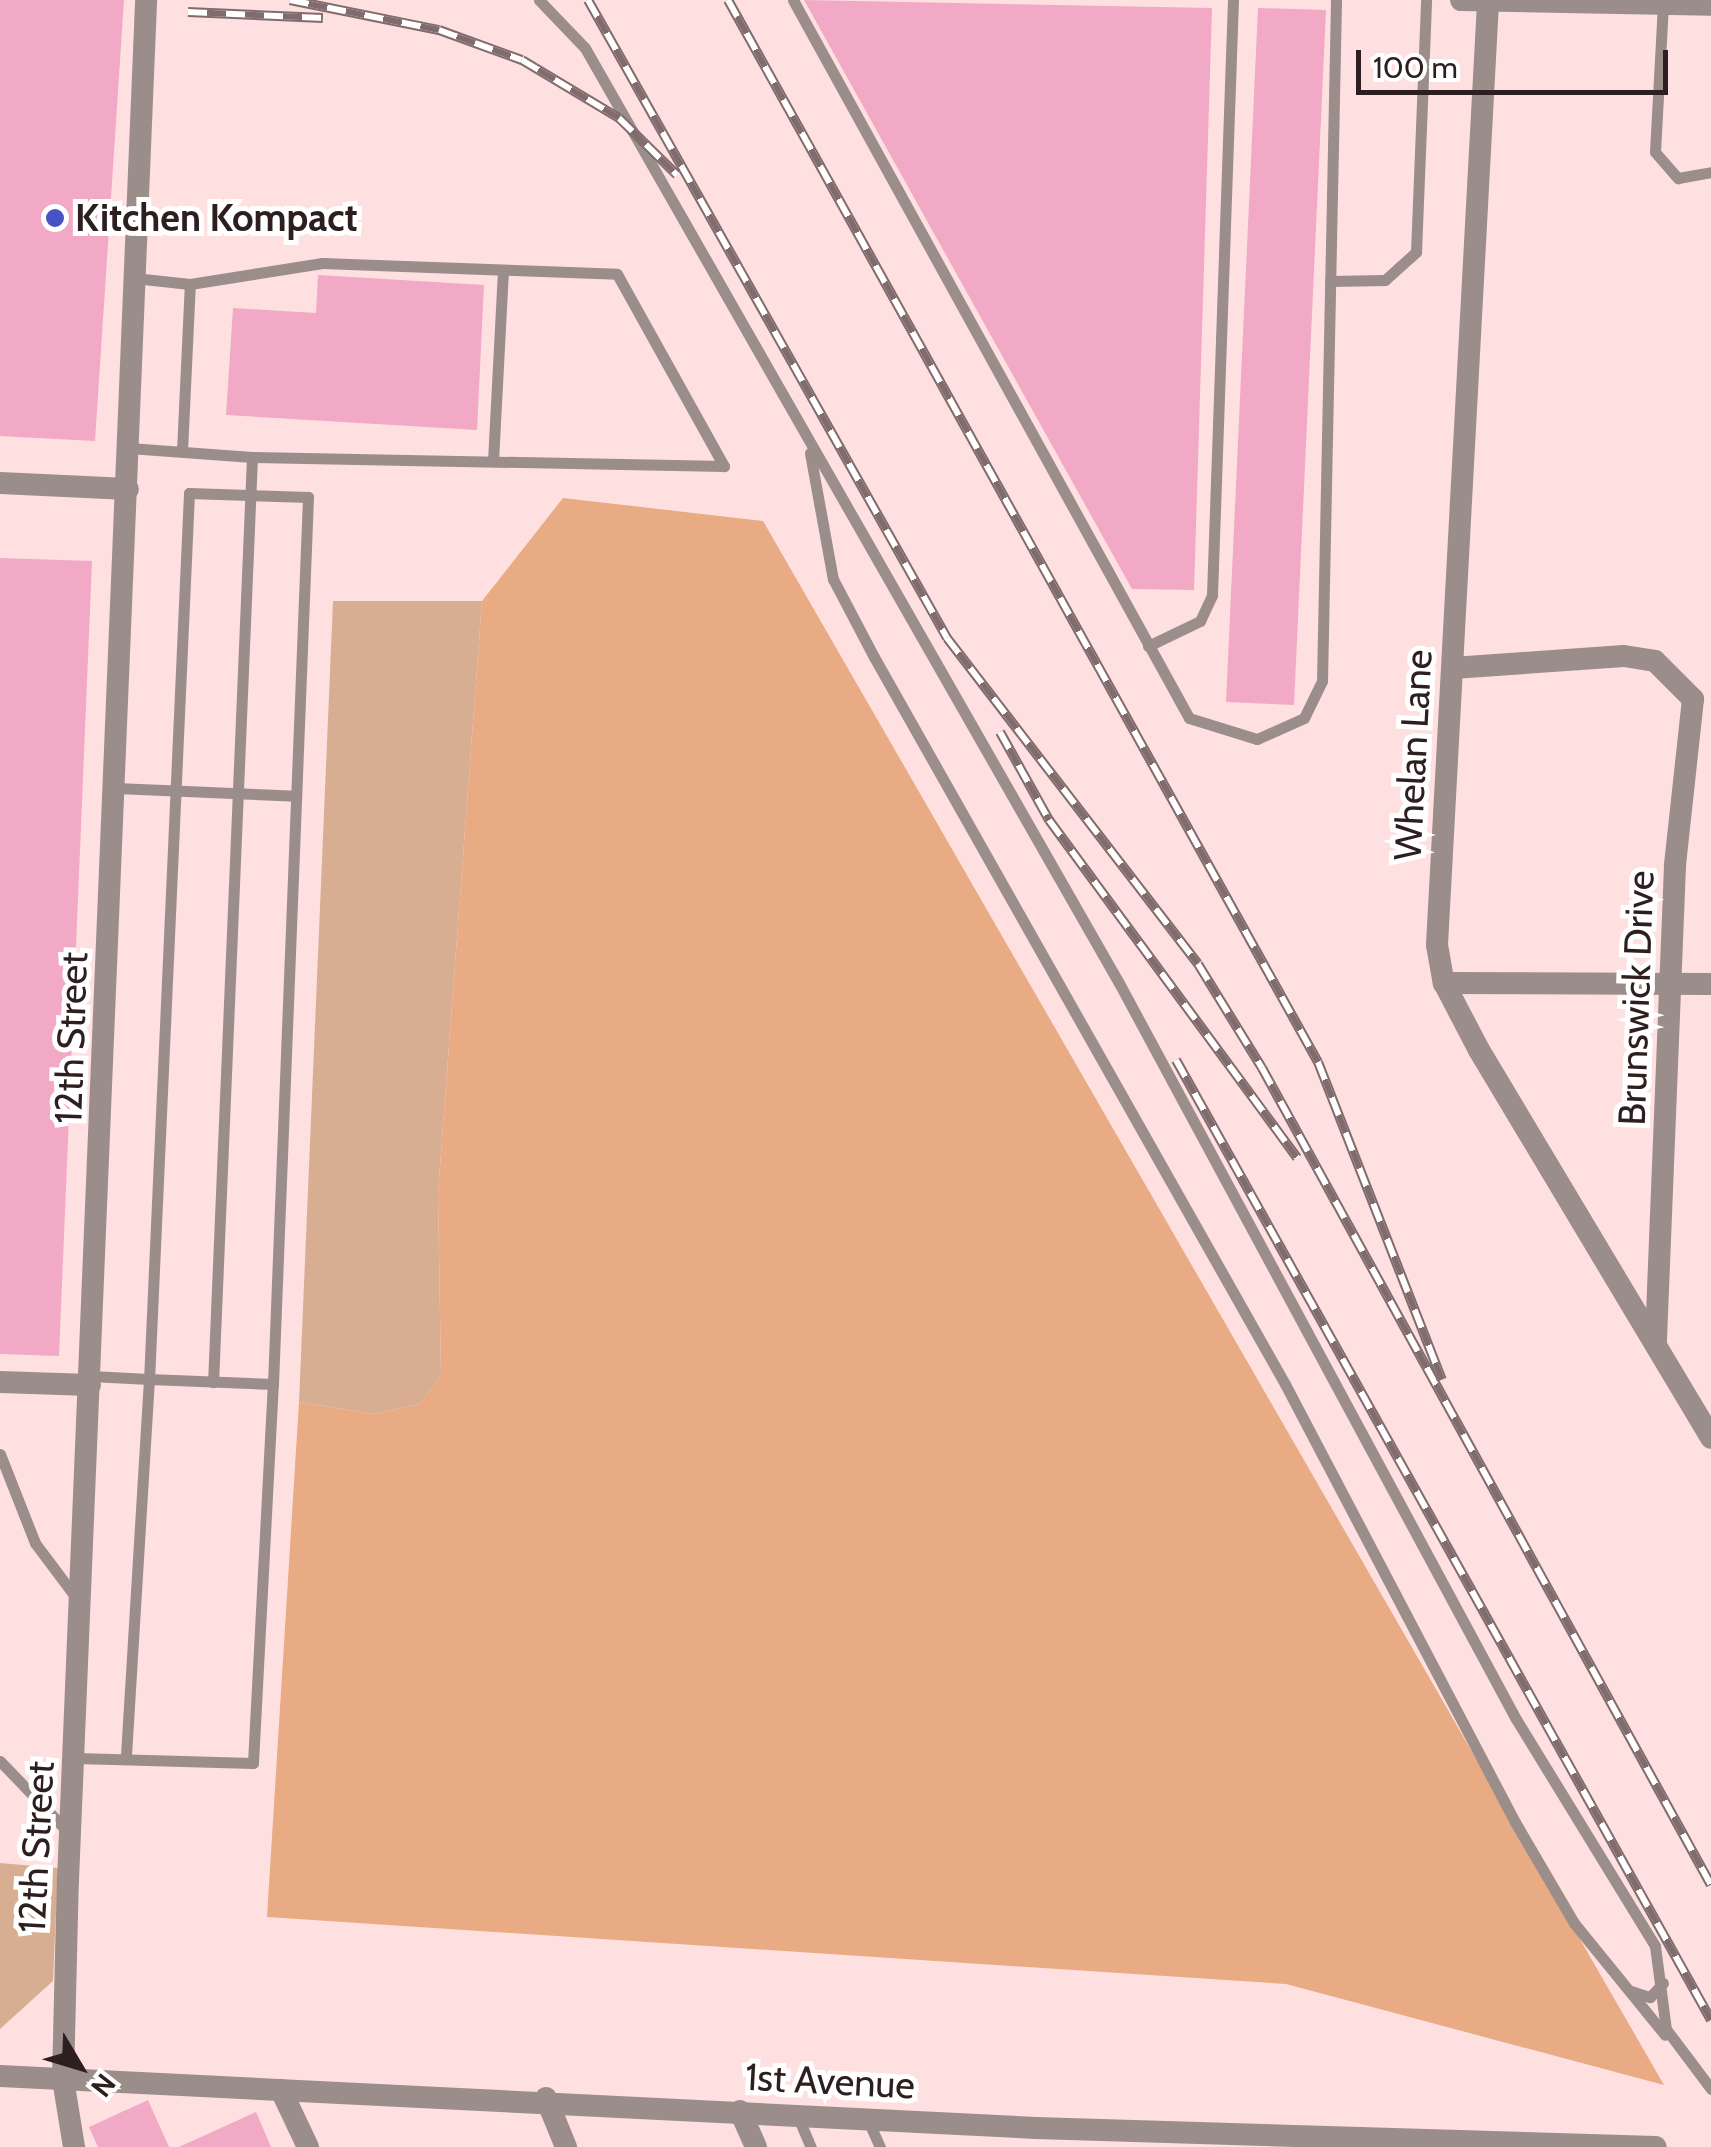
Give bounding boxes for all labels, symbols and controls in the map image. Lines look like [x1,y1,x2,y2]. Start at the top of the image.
scale bar [1361,30,1674,92]
text: 100 m [1373,49,1458,86]
place label: Kitchen Kompact [75,195,358,241]
marker: Kitchen Kompact [44,207,66,229]
street label: Whelan Lane [1385,648,1441,862]
street label: Brunswick Drive [1609,870,1663,1126]
street label: 12th Street [45,951,97,1125]
street label: 12th Street [9,1760,63,1934]
north arrow [30,2017,130,2117]
street label: 1st Avenue [744,2054,916,2108]
text: N [84,2067,123,2104]

